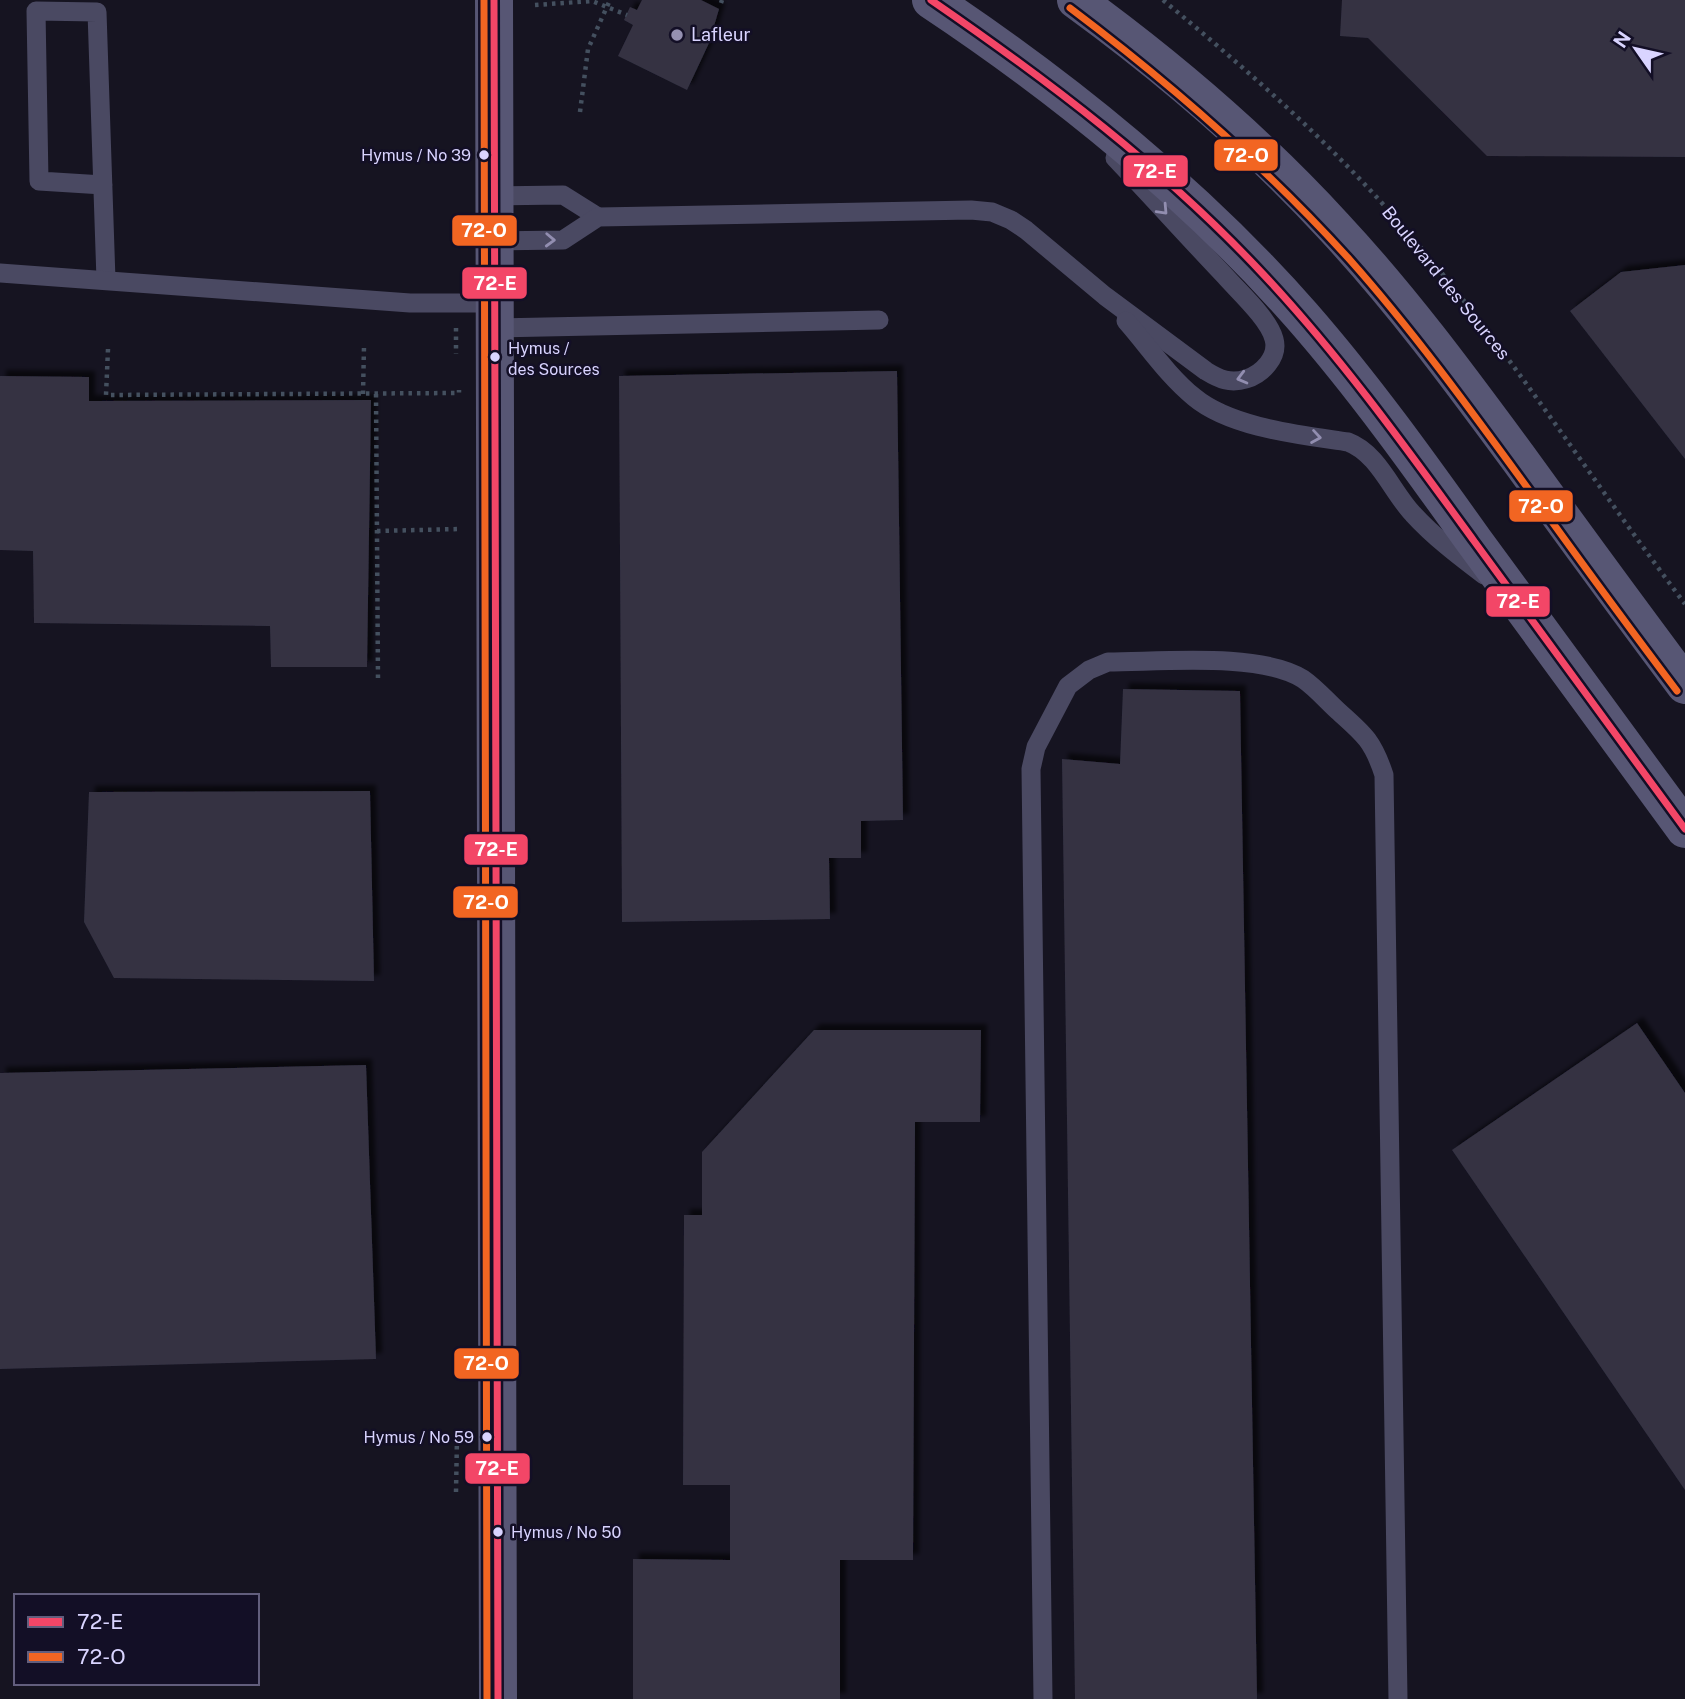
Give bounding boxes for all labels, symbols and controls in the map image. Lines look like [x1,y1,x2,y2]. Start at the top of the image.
north arrow [1601,14,1671,84]
place label: Lafleur [691,24,751,45]
marker: Lafleur [669,27,685,43]
text: N [1609,27,1635,52]
line badge: 72-O [1213,138,1279,172]
text: 72-O [1223,144,1269,166]
place label: Hymus / No 39 [361,146,471,165]
marker: Hymus / No 39 [477,148,491,162]
line badge: 72-E [1122,154,1189,188]
text: 72-E [1133,160,1177,182]
one-way arrow [1155,202,1168,215]
street label: Boulevard des Sources [1378,202,1515,364]
line badge: 72-O [451,214,518,247]
text: 72-O [461,219,507,241]
one-way arrow [545,232,555,248]
line badge: 72-E [461,266,528,300]
text: 72-E [473,272,517,294]
place label: Hymus / des Sources [508,339,600,379]
marker: Hymus / des Sources [488,350,502,364]
one-way arrow [1237,370,1249,384]
one-way arrow [1310,429,1321,444]
line badge: 72-O [1508,489,1574,523]
text: 72-O [1518,495,1564,517]
line badge: 72-E [1485,585,1551,618]
text: 72-E [1496,590,1540,612]
line badge: 72-E [463,833,529,866]
text: 72-E [474,838,518,860]
line badge: 72-O [452,885,519,919]
text: 72-O [463,891,509,913]
line badge: 72-O [453,1347,520,1380]
text: 72-O [463,1352,509,1374]
place label: Hymus / No 59 [364,1428,474,1447]
marker: Hymus / No 59 [480,1430,494,1444]
line badge: 72-E [464,1452,531,1485]
text: 72-E [475,1457,519,1479]
place label: Hymus / No 50 [511,1523,621,1542]
marker: Hymus / No 50 [491,1525,505,1539]
legend [14,1594,259,1685]
text: 72-E [77,1609,123,1634]
text: 72-O [77,1644,126,1669]

